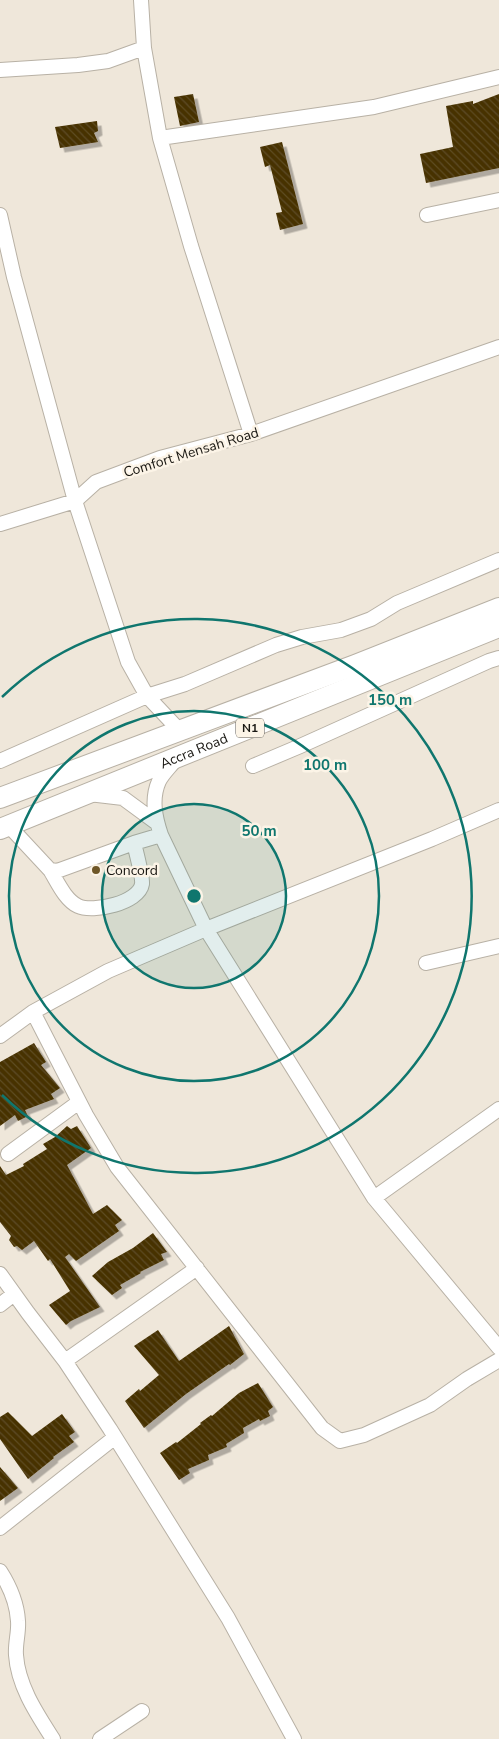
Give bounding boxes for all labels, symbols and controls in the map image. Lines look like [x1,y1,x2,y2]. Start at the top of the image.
street label: Comfort Mensah Road [121,423,261,482]
text: 150 m [368,690,412,710]
road number: N1 [236,718,264,738]
street label: Accra Road [157,729,231,773]
text: 100 m [303,755,347,775]
text: 50 m [241,821,277,841]
place label: Concord [106,861,158,880]
marker: Concord [90,864,102,876]
centre of rings [185,887,203,905]

